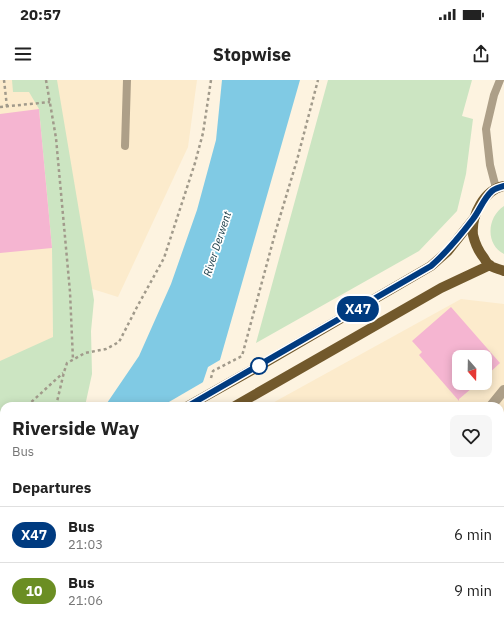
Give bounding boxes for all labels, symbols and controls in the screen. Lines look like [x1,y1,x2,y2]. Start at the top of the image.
text: 20:57 [20,5,61,24]
icon: menu [12,43,34,65]
text: Stopwise [213,43,291,66]
icon: share [470,43,492,65]
water label: River Derwent [200,209,234,278]
line badge: X47 [335,296,381,322]
text: X47 [345,300,371,318]
north arrow [452,350,492,390]
map controls [452,350,492,390]
unlabelled marker [250,357,268,375]
button: heart [450,415,492,457]
text: Riverside Way [12,416,139,440]
text: Bus [12,443,34,460]
text: Departures [12,478,91,497]
text: Bus [68,517,95,536]
text: 6 min [454,525,492,544]
text: X47 [21,526,47,544]
text: 21:03 [68,536,103,553]
text: Bus [68,573,95,592]
text: 9 min [454,581,492,600]
text: 10 [26,582,42,600]
text: 21:06 [68,592,103,609]

